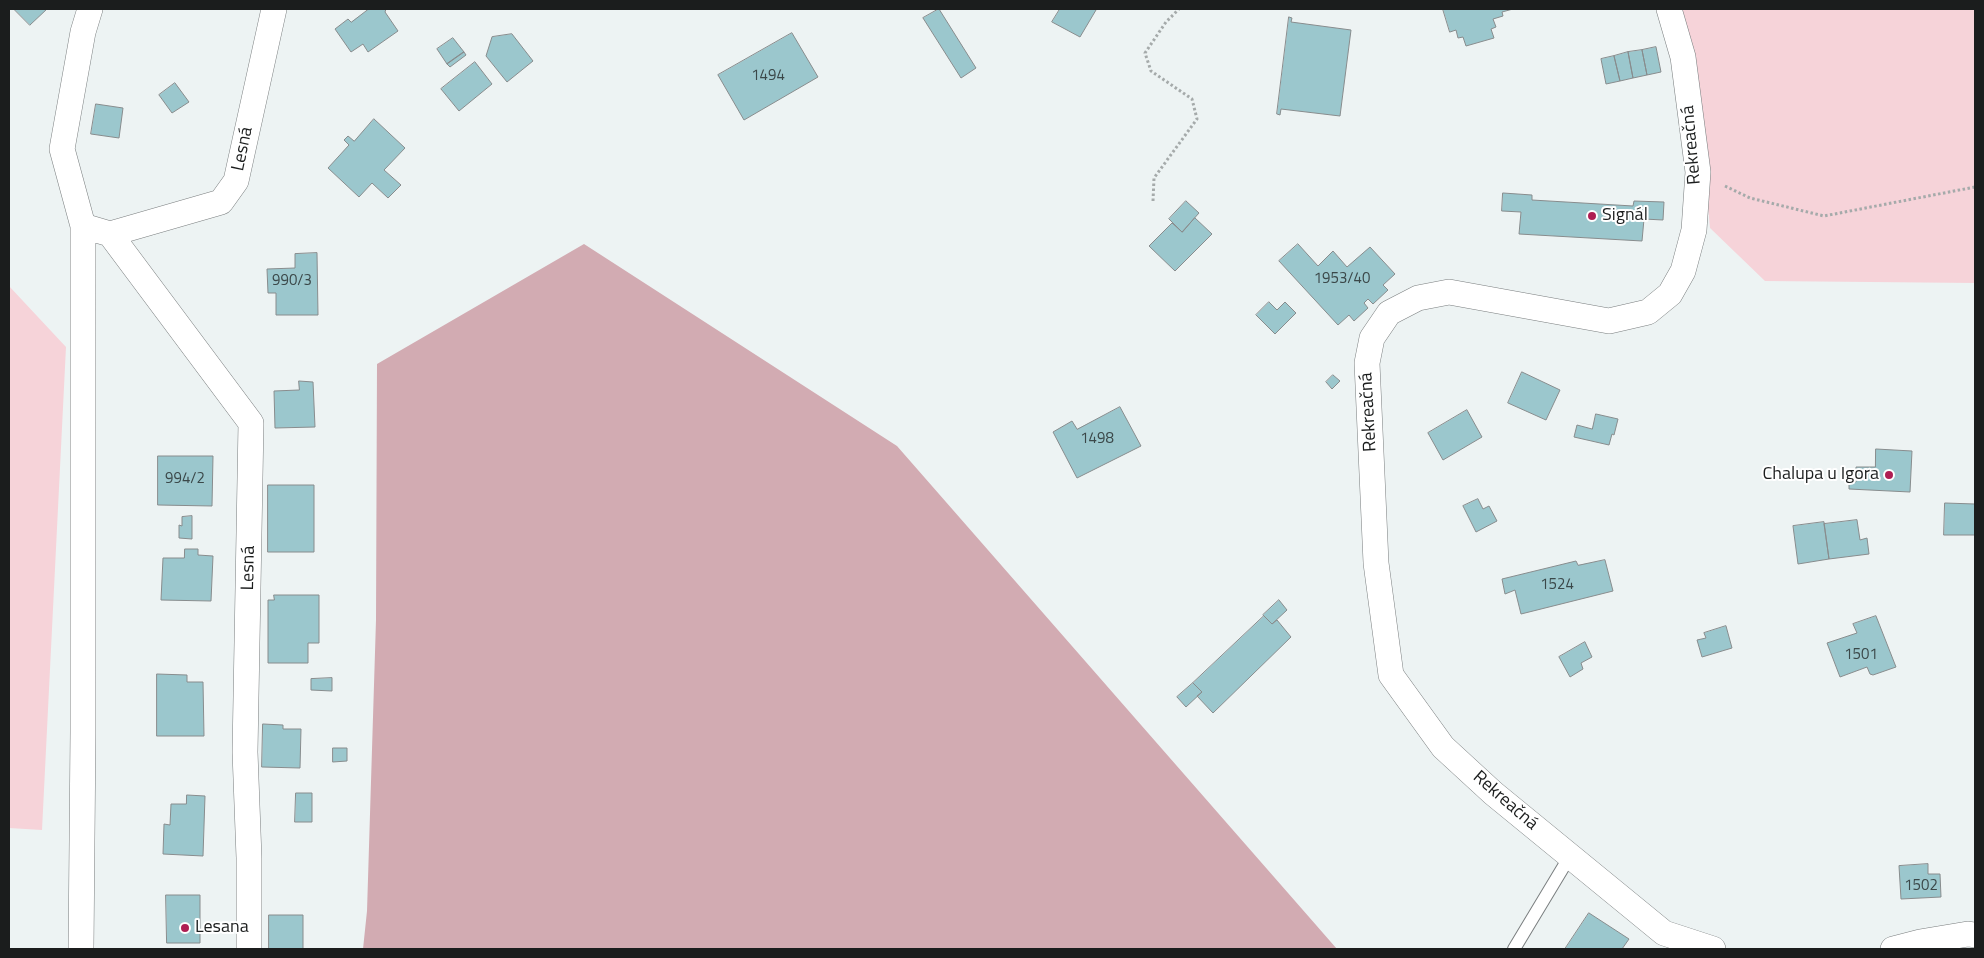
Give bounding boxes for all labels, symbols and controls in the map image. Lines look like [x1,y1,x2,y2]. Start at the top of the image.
house number: 1494 [751,67,785,85]
street label: Rekreačná [1678,105,1706,185]
street label: Lesná [228,125,258,173]
place label: Signál [1602,205,1648,227]
marker: Signál [1586,210,1598,222]
house number: 1953/40 [1314,270,1370,288]
house number: 990/3 [272,272,312,290]
street label: Rekreačná [1356,372,1382,452]
house number: 1498 [1080,430,1114,448]
place label: Chalupa u Igora [1763,464,1879,486]
marker: Chalupa u Igora [1883,469,1895,481]
house number: 994/2 [165,470,205,488]
street label: Lesná [238,545,260,591]
house number: 1524 [1540,576,1574,594]
house number: 1501 [1844,646,1878,664]
street label: Rekreačná [1468,767,1542,835]
house number: 1502 [1904,877,1938,895]
place label: Lesana [195,917,249,939]
marker: Lesana [179,922,191,934]

